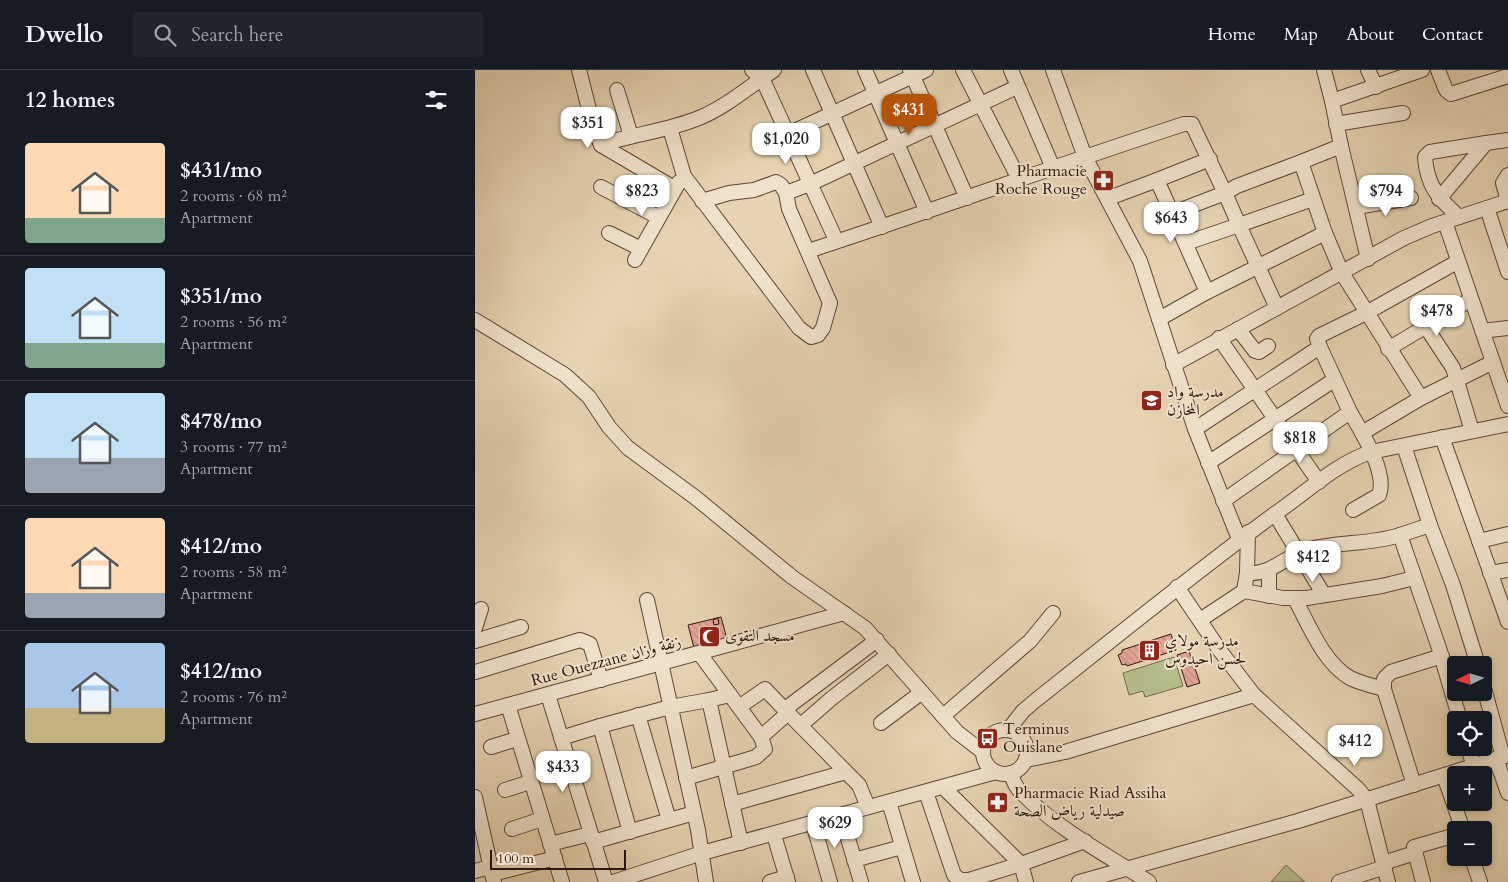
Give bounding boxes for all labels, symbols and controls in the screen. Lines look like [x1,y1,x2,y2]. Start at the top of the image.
search box [133,12,483,57]
text: Dwello [25,18,103,51]
icon: search [151,21,179,49]
text: Search here [191,22,283,48]
text: Home [1208,22,1256,47]
text: Map [1284,22,1318,47]
text: About [1346,22,1394,47]
text: Contact [1422,22,1483,47]
text: 12 homes [25,86,115,115]
icon: filters [422,86,450,114]
pin: $431 [879,93,939,136]
text: $431 [893,99,925,121]
pin: $351 [558,106,618,149]
text: $351 [572,112,604,134]
pin: $1,020 [745,122,827,165]
text: $1,020 [763,128,809,150]
text: $431/mo [180,156,262,185]
place label: Pharmacie Roche Rouge [995,160,1087,200]
icon: home [65,163,125,223]
pharmacy icon: Pharmacie Roche Rouge [1091,168,1115,192]
pin: $823 [612,174,672,217]
pin: $794 [1356,174,1416,217]
text: $823 [626,180,658,202]
text: $794 [1370,180,1402,202]
text: 2 rooms · 68 m² [180,185,287,207]
pin: $643 [1141,202,1201,244]
text: Apartment [180,207,253,229]
text: $643 [1155,207,1187,229]
text: $351/mo [180,282,262,311]
icon: home [65,288,125,348]
pin: $478 [1407,294,1467,337]
text: $478 [1421,300,1453,322]
text: 2 rooms · 56 m² [180,311,287,333]
text: Apartment [180,333,253,355]
place label: مدرسة واد المخازن [1167,381,1224,421]
school or university icon: مدرسة واد المخازن [1139,389,1163,413]
text: $478/mo [180,407,262,436]
icon: home [65,413,125,473]
pin: $818 [1270,422,1330,464]
text: $818 [1284,427,1316,449]
text: 3 rooms · 77 m² [180,436,287,458]
text: Apartment [180,458,253,480]
text: $412/mo [180,532,262,561]
icon: home [65,538,125,598]
pin: $412 [1283,540,1343,583]
text: $412 [1297,546,1329,568]
text: 2 rooms · 58 m² [180,561,287,583]
text: Apartment [180,583,253,605]
mosque icon: مسجد التقوى [697,624,721,648]
place label: مسجد التقوى [725,625,795,647]
street label: Rue Ouezzane زنقة وزان [529,630,683,692]
place label: مدرسة مولاي لحسن احيدوس [1165,630,1246,670]
building icon: مدرسة مولاي لحسن احيدوس [1137,638,1161,662]
north arrow [1447,656,1493,701]
map controls [1447,656,1492,866]
text: $412/mo [180,657,262,686]
icon: home [65,663,125,723]
text: 2 rooms · 76 m² [180,686,287,708]
text: Apartment [180,708,253,730]
button: locate [1447,711,1492,756]
place label: Terminus Ouislane [1003,718,1069,758]
pin: $412 [1325,724,1385,767]
bus stop icon: Terminus Ouislane [975,726,999,750]
text: $412 [1339,730,1371,752]
pin: $433 [533,750,593,793]
text: $433 [547,756,579,778]
button: + [1447,766,1492,811]
place label: Pharmacie Riad Assiha صيدلية رياض الصحة [1014,782,1166,822]
pharmacy icon: Pharmacie Riad Assiha صيدلية رياض الصحة [986,790,1010,814]
pin: $629 [805,806,865,849]
text: $629 [819,812,851,834]
button: − [1447,821,1492,866]
scale bar [490,847,626,870]
text: 100 m [497,849,534,868]

